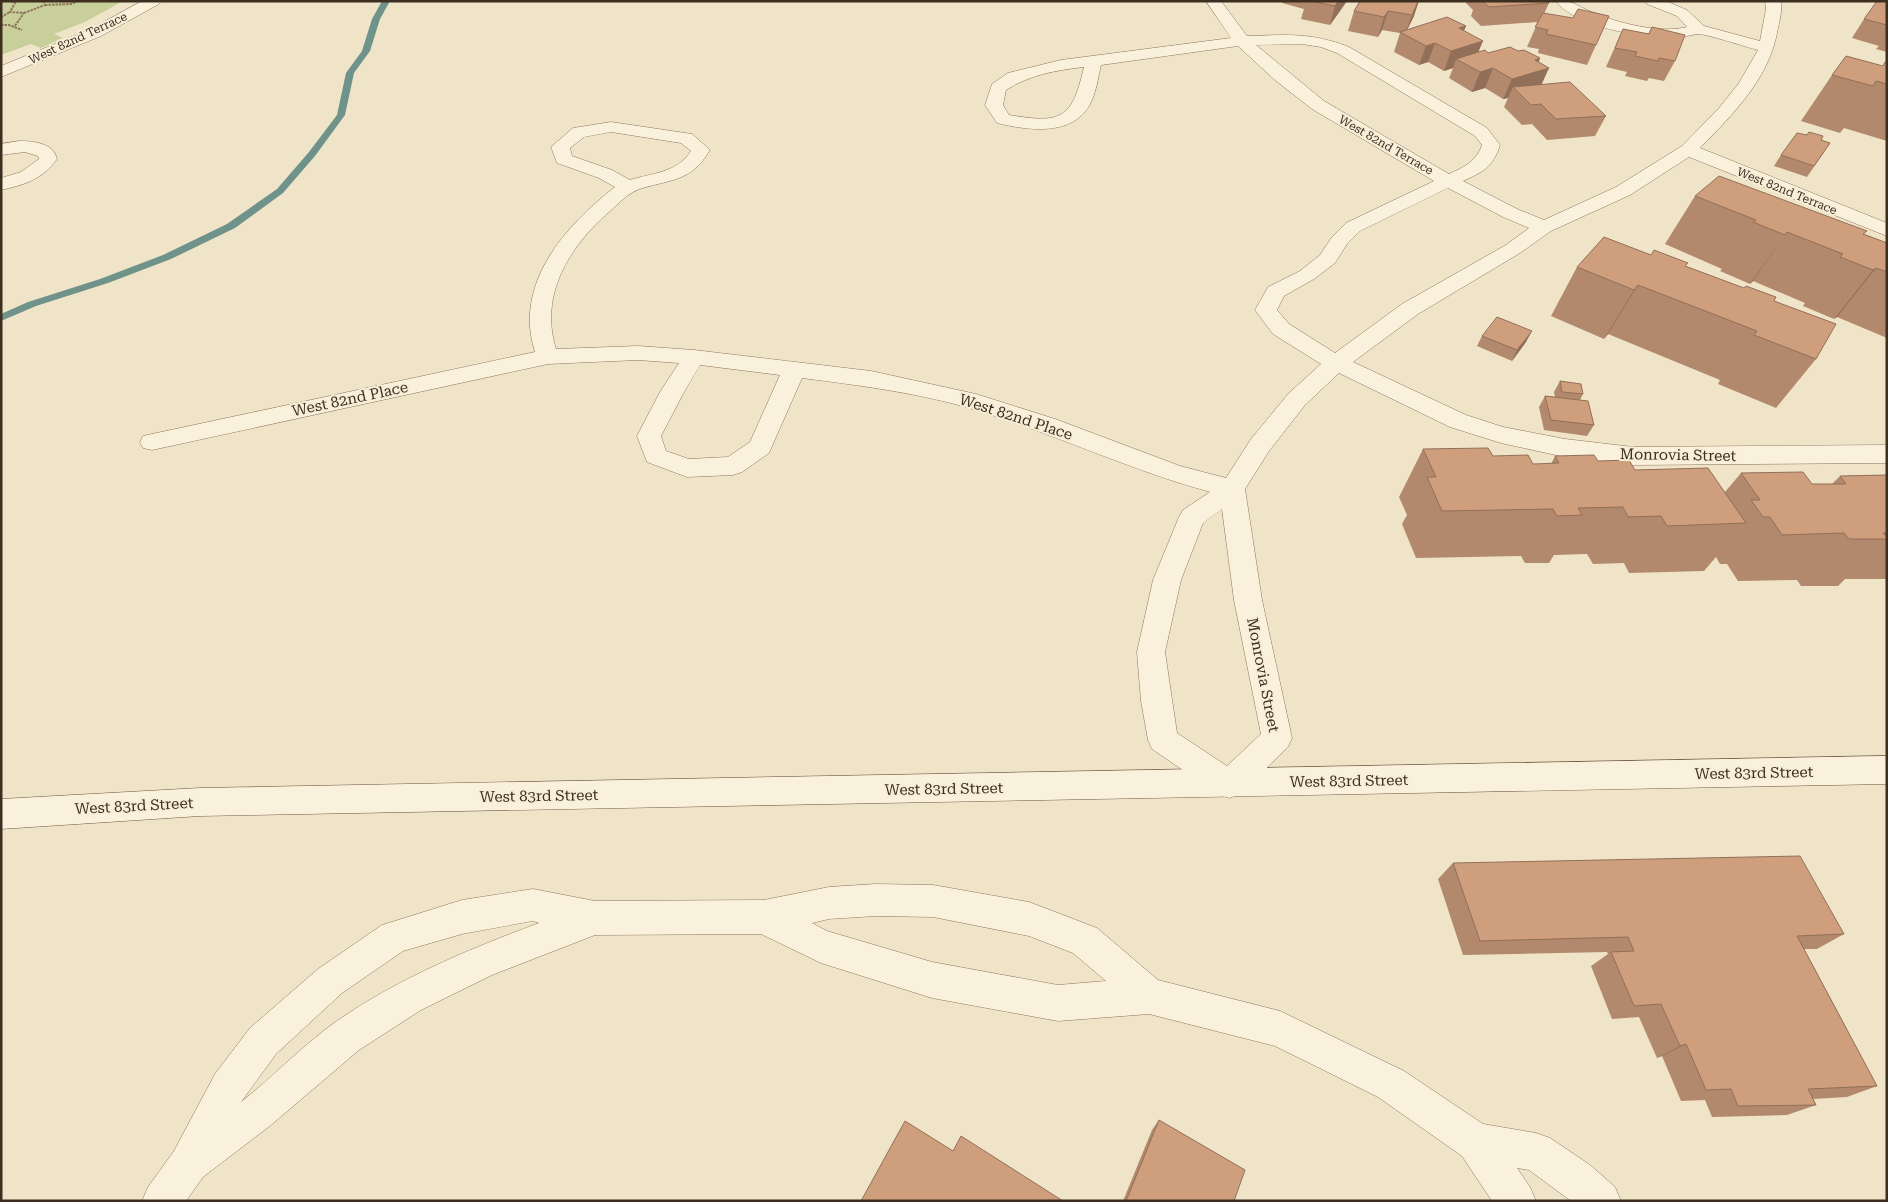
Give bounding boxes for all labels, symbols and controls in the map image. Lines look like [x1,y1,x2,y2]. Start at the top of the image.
street label: West 82nd Terrace [27,9,130,67]
street label: West 82nd Terrace [1336,112,1436,178]
street label: West 82nd Terrace [1735,165,1839,218]
street label: West 82nd Place [290,378,410,420]
street label: West 82nd Place [957,390,1075,444]
street label: Monrovia Street [1620,445,1737,465]
street label: Monrovia Street [1243,616,1283,734]
street label: West 83rd Street [1695,763,1814,783]
street label: West 83rd Street [1290,771,1409,791]
street label: West 83rd Street [885,779,1004,799]
street label: West 83rd Street [480,786,599,806]
street label: West 83rd Street [74,794,194,818]

